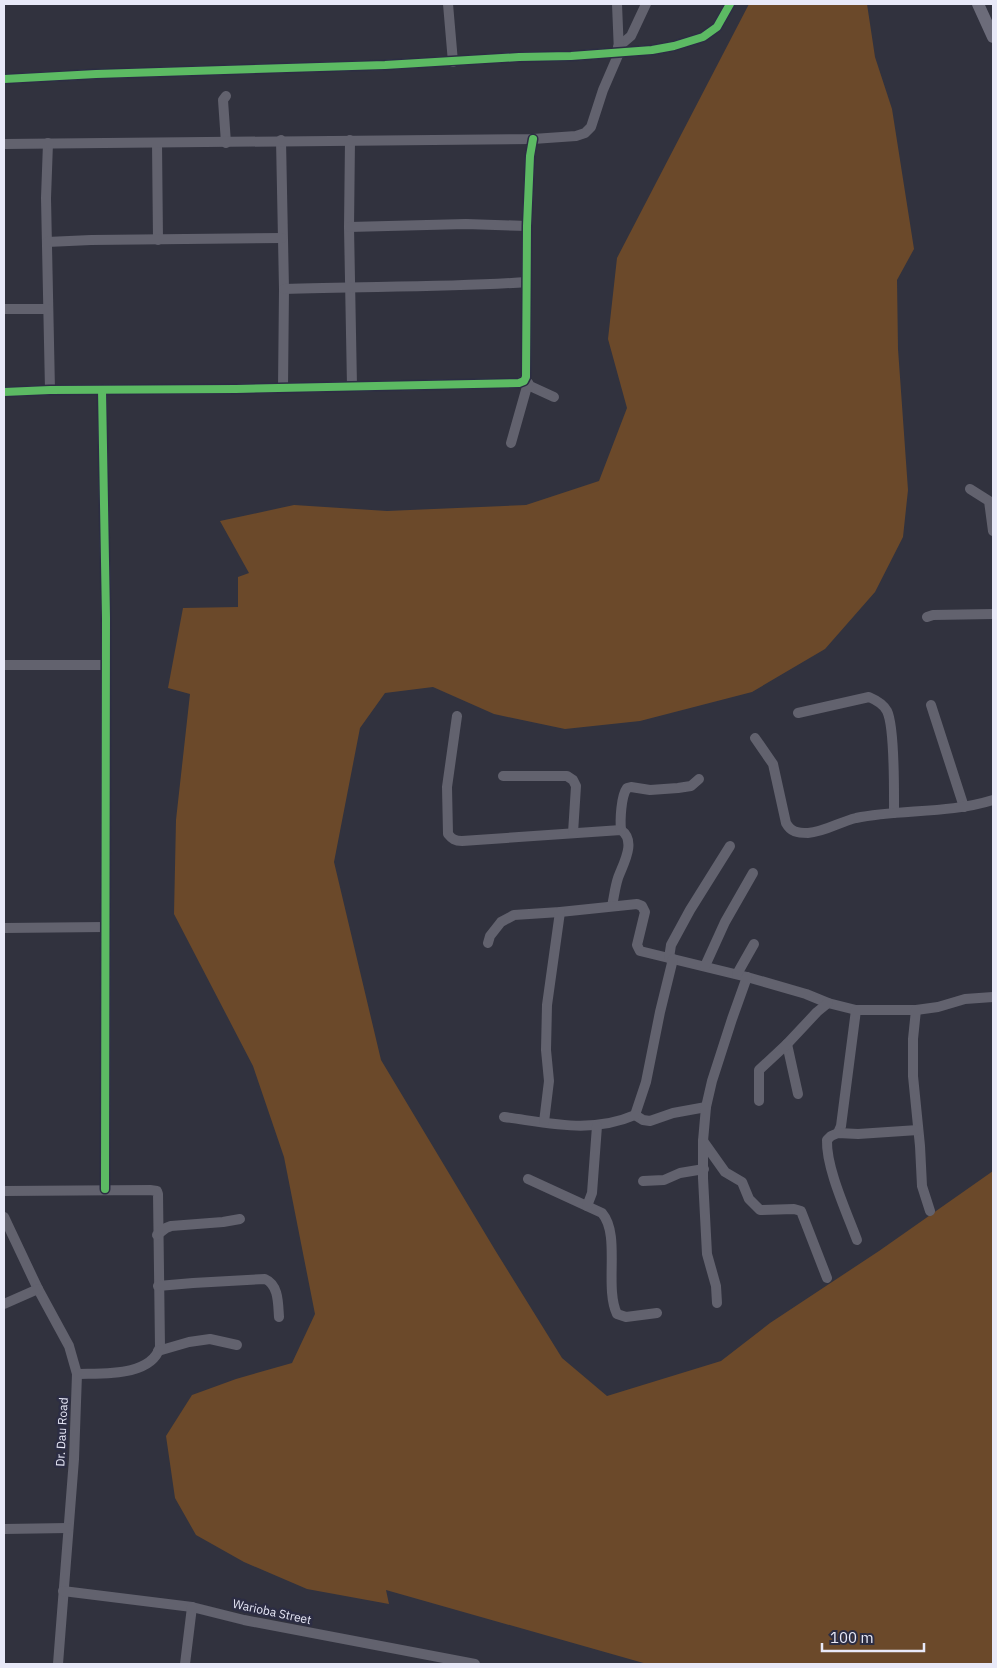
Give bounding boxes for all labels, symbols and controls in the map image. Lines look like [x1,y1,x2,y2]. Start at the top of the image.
street label: Dr. Dau Road [52,1397,71,1467]
street label: Warioba Street [231,1596,313,1627]
scale bar [822,1620,924,1652]
text: 100 m [830,1628,874,1647]

